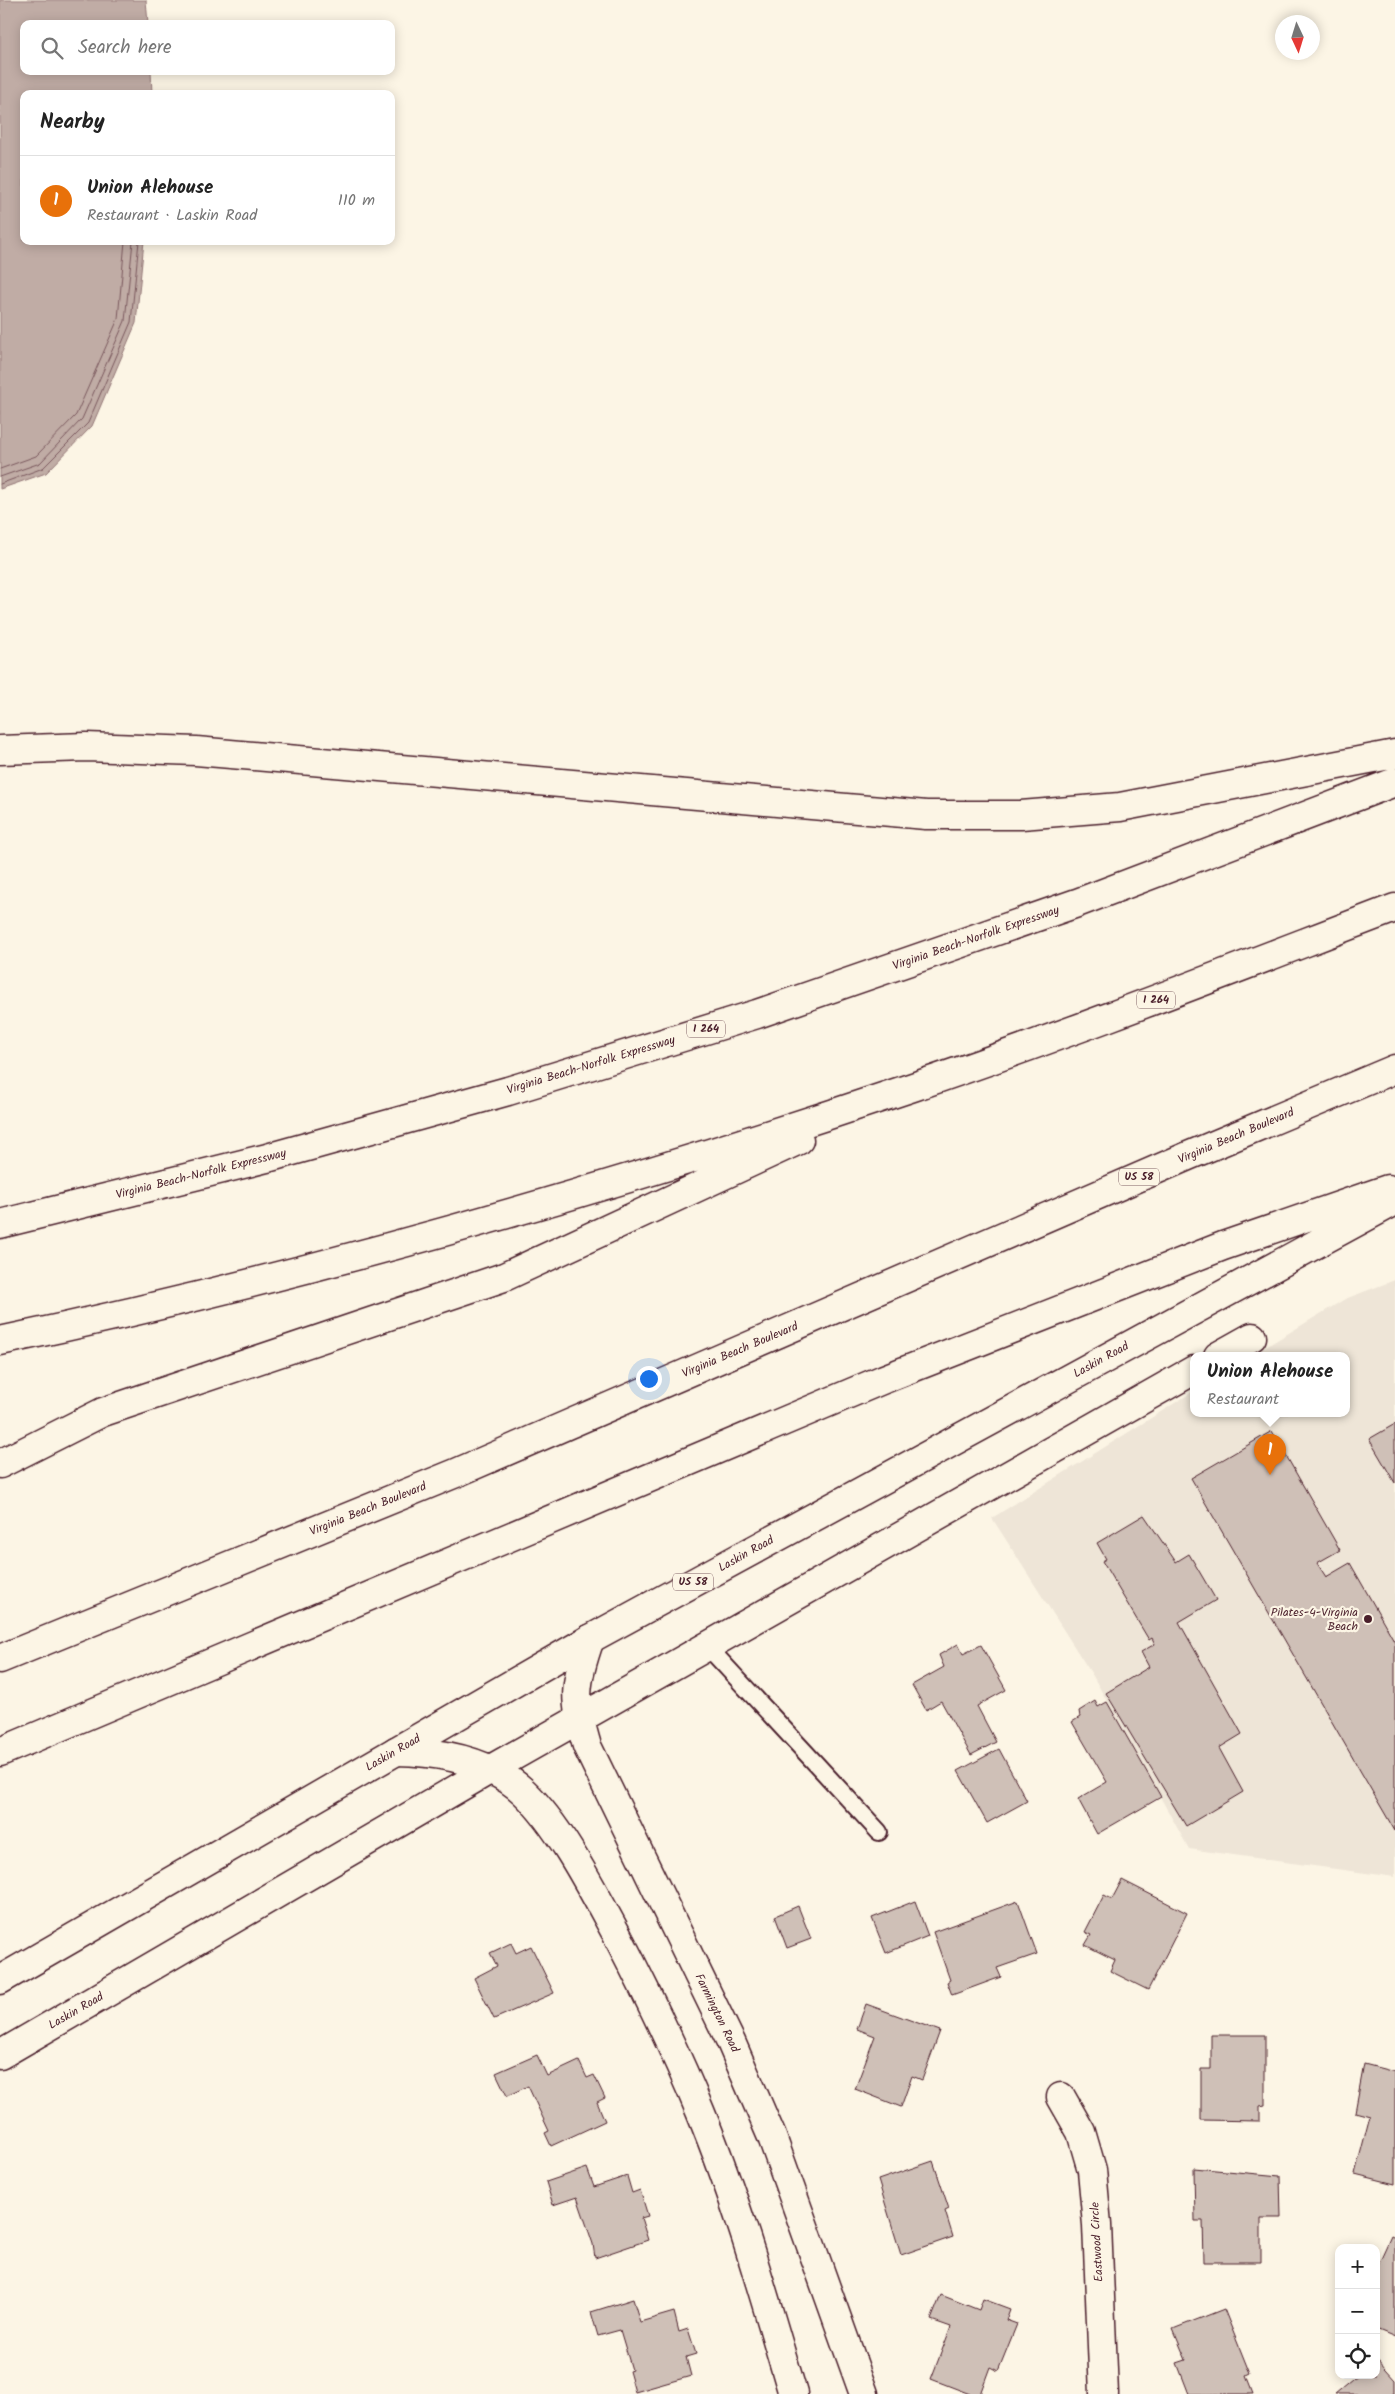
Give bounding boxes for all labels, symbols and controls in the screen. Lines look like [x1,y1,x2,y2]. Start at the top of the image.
north arrow [1275,15,1320,60]
search box [20,20,395,75]
text: Search here [78,33,172,63]
icon: search [38,34,66,62]
text: Nearby [40,106,105,139]
text: Union Alehouse [87,173,213,203]
text: 1 [54,188,58,213]
text: 110 m [338,188,375,213]
text: Restaurant · Laskin Road [87,203,257,228]
street label: Virginia Beach-Norfolk Expressway [890,900,1062,975]
road number: I 264 [1137,992,1175,1008]
road number: I 264 [687,1021,725,1038]
street label: Virginia Beach-Norfolk Expressway [505,1030,678,1100]
street label: Virginia Beach Boulevard [1175,1103,1298,1169]
street label: Virginia Beach-Norfolk Expressway [114,1144,289,1204]
road number: US 58 [1119,1168,1159,1186]
street label: Virginia Beach Boulevard [679,1317,802,1383]
street label: Laskin Road [1070,1336,1133,1383]
popup [1190,1352,1350,1417]
text: Union Alehouse [1207,1357,1333,1387]
your location [636,1366,662,1392]
text: Restaurant [1207,1387,1279,1412]
pin: 1 [1254,1434,1286,1475]
street label: Virginia Beach Boulevard [307,1476,430,1541]
street label: Laskin Road [715,1530,778,1577]
road number: US 58 [673,1574,713,1590]
place label: Pilates-4-Virginia Beach [1271,1603,1358,1636]
marker: Pilates-4-Virginia Beach [1362,1613,1374,1625]
street label: Laskin Road [362,1729,425,1776]
street label: Farmington Road [690,1970,745,2057]
street label: Laskin Road [45,1987,108,2034]
street label: Eastwood Circle [1085,2201,1109,2282]
map controls [1335,2244,1380,2379]
button: + [1335,2244,1380,2289]
button: − [1335,2289,1380,2334]
button: locate [1335,2334,1380,2379]

